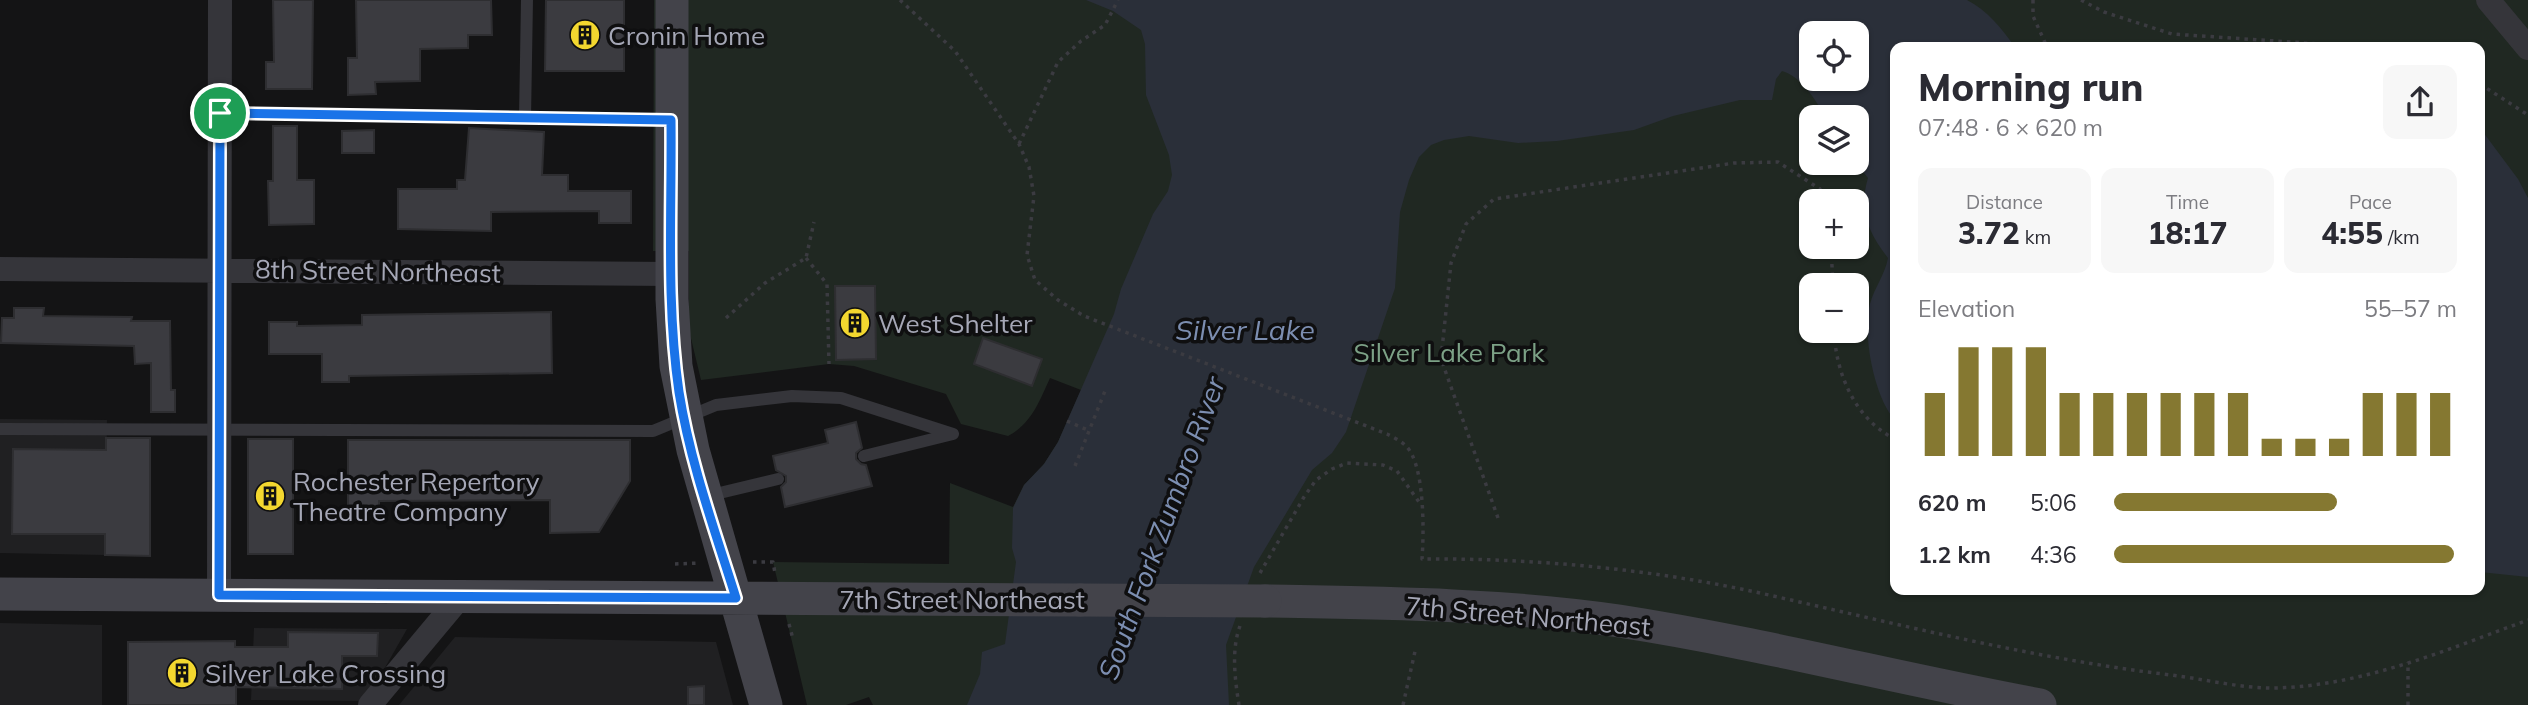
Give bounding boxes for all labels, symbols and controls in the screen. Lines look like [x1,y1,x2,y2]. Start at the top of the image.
building icon: Cronin Home [568,18,602,52]
place label: Cronin Home [608,19,765,52]
map controls [1799,21,1869,343]
button: locate [1799,21,1869,91]
text: Morning run [1918,63,2144,111]
button: share [2383,65,2457,139]
pin [190,83,250,143]
icon: arrive [201,94,239,132]
button: layers [1799,105,1869,175]
text: 07:48 · 6 × 620 m [1918,113,2103,142]
button: + [1799,189,1869,259]
text: Distance [1966,190,2043,214]
text: Time [2166,190,2209,214]
text: Pace [2349,190,2392,214]
text: 3.72 [1958,214,2020,252]
text: 18:17 [2148,214,2227,252]
text: 4:55 [2321,214,2383,252]
text: km [2020,225,2051,249]
text: /km [2383,225,2420,249]
street label: 8th Street Northeast [255,252,501,290]
button: − [1799,273,1869,343]
text: Elevation [1918,294,2015,323]
text: 55–57 m [2364,294,2457,323]
building icon: West Shelter [838,306,872,340]
place label: West Shelter [878,307,1033,340]
water label: Silver Lake [1175,312,1315,347]
park label: Silver Lake Park [1353,336,1545,369]
water label: South Fork Zumbro River [1090,370,1233,684]
place label: Rochester Repertory Theatre Company [293,465,540,528]
building icon: Rochester Repertory Theatre Company [253,479,287,513]
text: 620 m [1918,488,1986,517]
text: 5:06 [2030,488,2077,517]
text: 1.2 km [1918,540,1991,569]
text: 4:36 [2030,540,2077,569]
street label: 7th Street Northeast [839,583,1085,616]
street label: 7th Street Northeast [1404,589,1652,643]
building icon: Silver Lake Crossing [165,656,199,690]
place label: Silver Lake Crossing [205,657,446,690]

